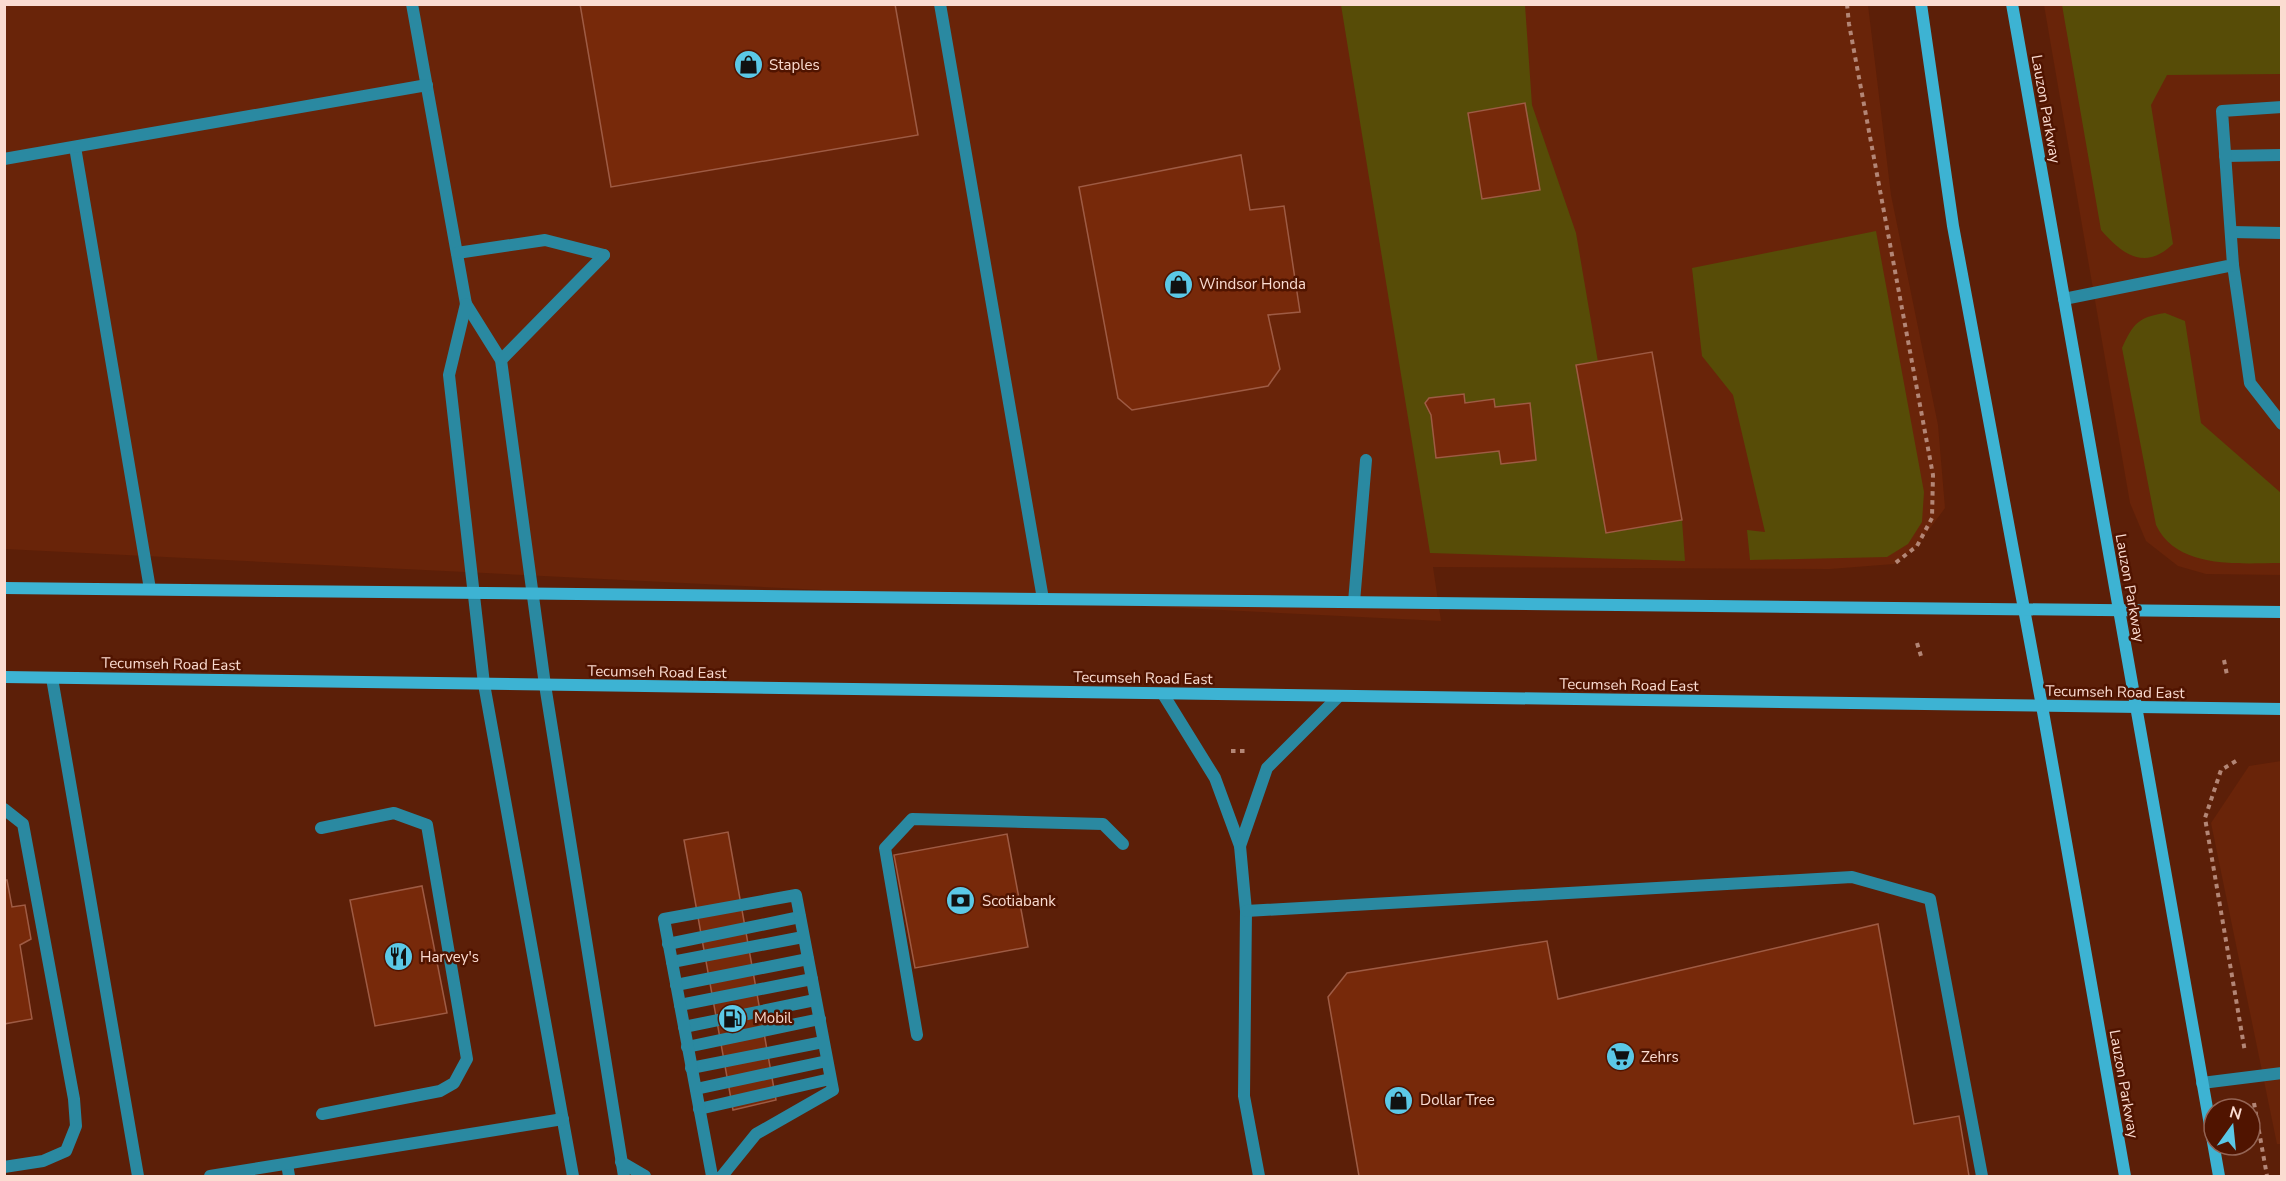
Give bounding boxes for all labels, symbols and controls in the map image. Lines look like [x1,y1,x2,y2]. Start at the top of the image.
shop icon: Staples [732,49,764,81]
street label: Lauzon Parkway [2027,53,2065,165]
place label: Staples [769,55,820,75]
shop icon: Windsor Honda [1162,268,1194,300]
place label: Windsor Honda [1199,274,1306,294]
street label: Lauzon Parkway [2111,532,2149,644]
street label: Tecumseh Road East [101,653,242,675]
street label: Tecumseh Road East [587,661,728,683]
street label: Tecumseh Road East [1073,667,1214,689]
street label: Tecumseh Road East [1559,674,1700,696]
street label: Tecumseh Road East [2045,681,2186,703]
bank icon: Scotiabank [945,885,977,917]
place label: Scotiabank [982,891,1056,911]
restaurant icon: Harvey's [383,941,415,973]
place label: Harvey's [420,947,479,967]
fuel station icon: Mobil [717,1002,749,1034]
place label: Mobil [754,1008,792,1028]
street label: Lauzon Parkway [2105,1028,2143,1140]
supermarket icon: Zehrs [1604,1041,1636,1073]
place label: Zehrs [1641,1047,1679,1067]
shop icon: Dollar Tree [1383,1084,1415,1116]
place label: Dollar Tree [1420,1090,1495,1110]
north arrow [2202,1097,2262,1157]
text: N [2227,1101,2244,1126]

